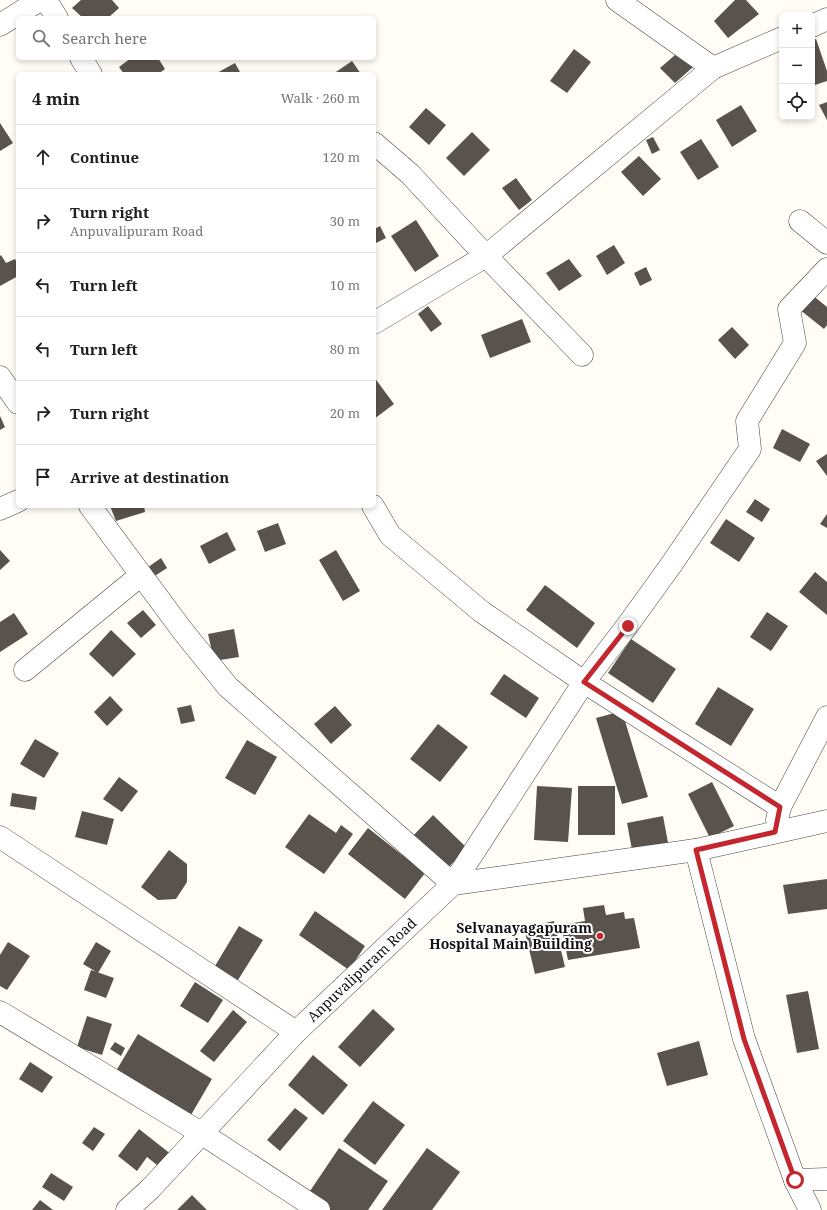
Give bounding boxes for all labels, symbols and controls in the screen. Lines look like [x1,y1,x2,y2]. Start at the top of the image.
map controls [779,12,815,120]
button: + [779,12,815,48]
search box [16,16,376,60]
icon: search [30,27,52,49]
text: Search here [62,28,147,48]
button: − [779,48,815,84]
button: locate [779,84,815,120]
text: 4 min [32,87,80,110]
text: Walk · 260 m [281,89,360,107]
icon: ahead [32,146,54,168]
text: Continue [70,147,139,167]
text: 120 m [323,148,360,166]
text: Turn right [70,202,149,222]
icon: right [32,210,54,232]
text: 30 m [330,212,360,230]
text: Anpuvalipuram Road [70,222,203,240]
icon: left [32,274,54,296]
text: Turn left [70,275,138,295]
text: 10 m [330,276,360,294]
icon: left [32,338,54,360]
text: Turn left [70,339,138,359]
text: 80 m [330,340,360,358]
icon: right [32,402,54,424]
text: Turn right [70,403,149,423]
text: 20 m [330,404,360,422]
icon: arrive [32,466,54,488]
text: Arrive at destination [70,467,229,487]
route end [619,617,637,635]
street label: Anpuvalipuram Road [303,913,421,1026]
place label: Selvanayagapuram Hospital Main Building [429,918,592,953]
marker: Selvanayagapuram Hospital Main Building [595,931,605,941]
route start [786,1171,804,1189]

